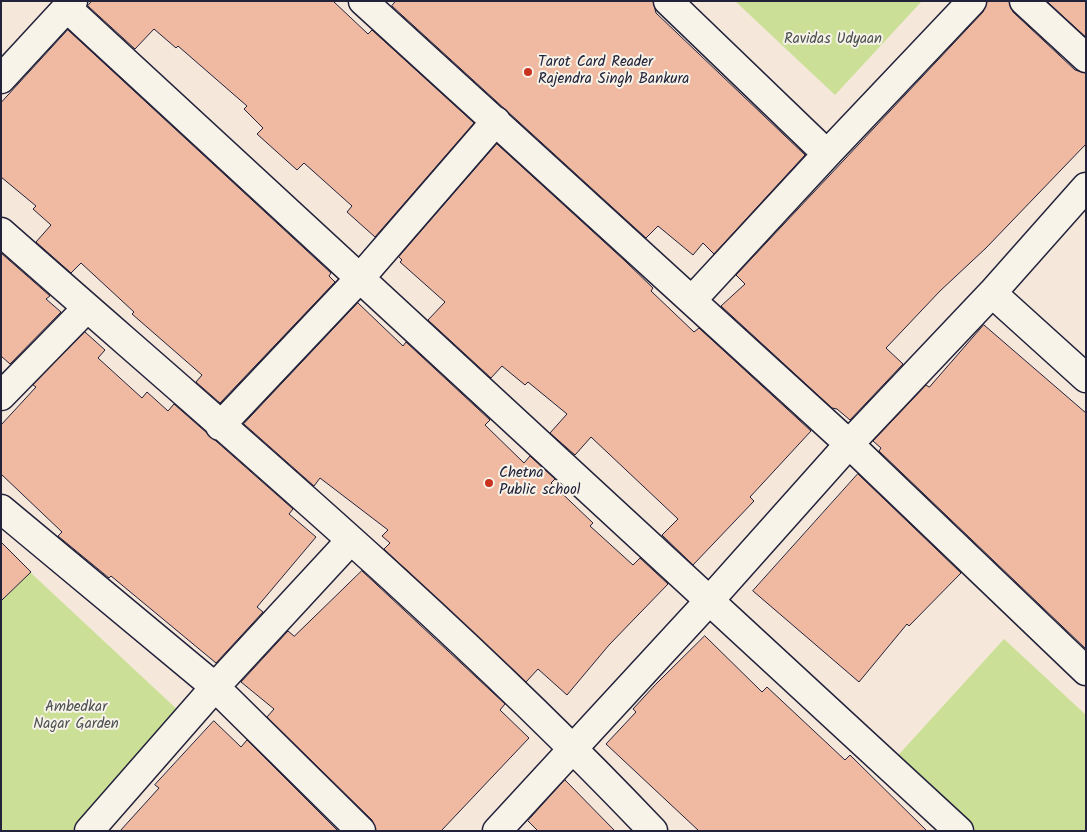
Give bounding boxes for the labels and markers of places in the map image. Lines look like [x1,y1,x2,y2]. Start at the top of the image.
place label: Tarot Card Reader Rajendra Singh Bankura [538,54,689,89]
marker: Tarot Card Reader Rajendra Singh Bankura [522,66,534,78]
place label: Chetna Public school [499,465,581,500]
marker: Chetna Public school [483,477,495,489]

